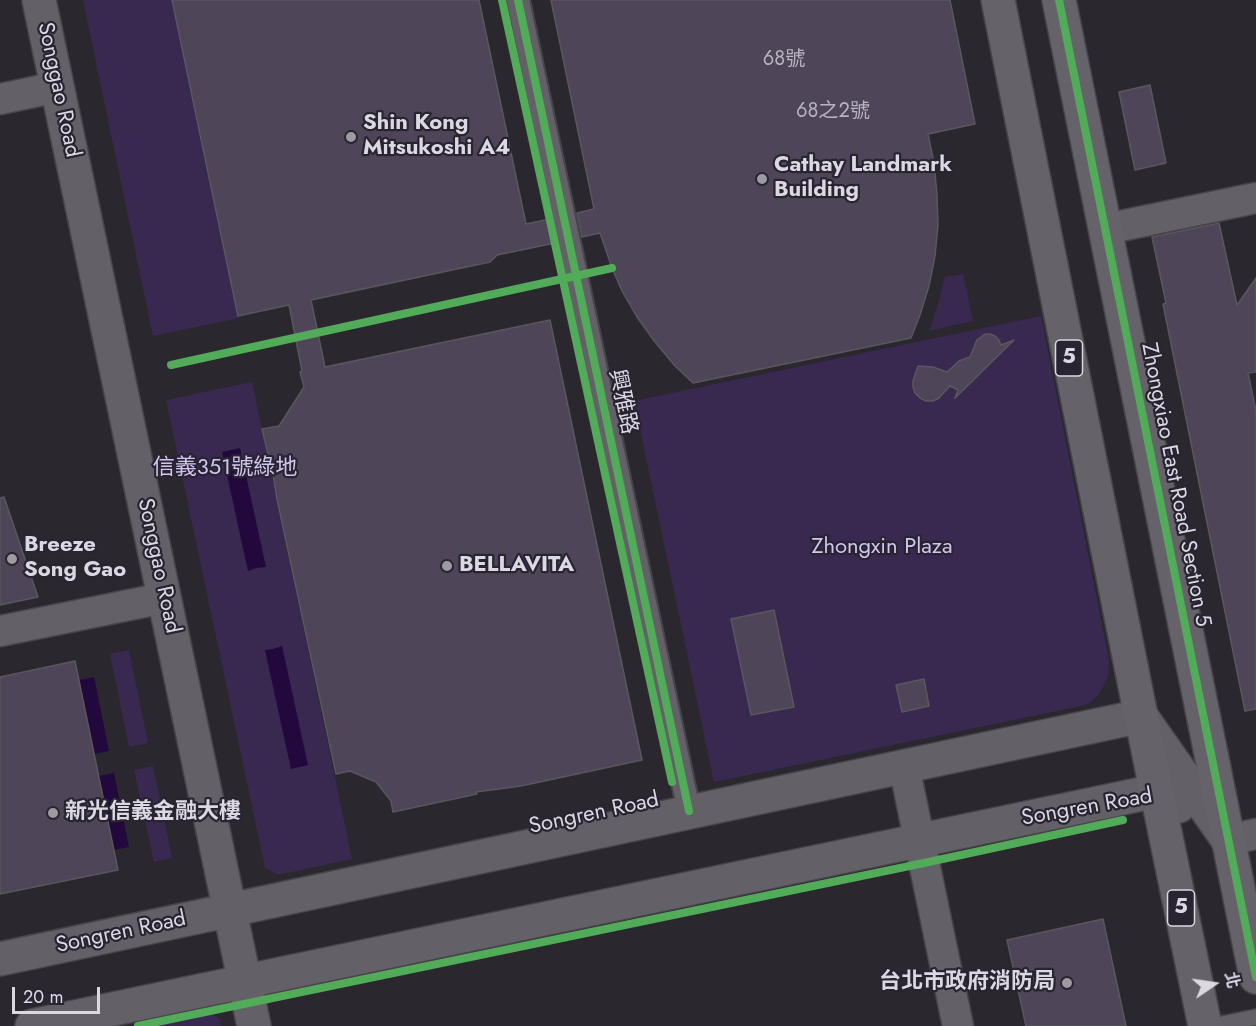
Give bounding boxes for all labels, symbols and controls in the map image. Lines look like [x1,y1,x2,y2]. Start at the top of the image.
street label: Songgao Road [31,20,85,160]
house number: 68號 [763,48,805,72]
house number: 68之2號 [796,100,870,124]
place label: Shin Kong Mitsukoshi A4 [363,111,510,162]
marker: Shin Kong Mitsukoshi A4 [344,130,358,144]
place label: Cathay Landmark Building [774,153,952,204]
marker: Cathay Landmark Building [755,172,769,186]
road number: 5 [1056,340,1082,376]
street label: Zhongxiao East Road Section 5 [1134,341,1216,629]
street label: 興雅路 [602,367,642,437]
park label: 信義351號綠地 [153,456,297,482]
street label: Songgao Road [131,496,185,636]
place label: Breeze Song Gao [24,533,126,584]
park label: Zhongxin Plaza [811,535,953,561]
marker: Breeze Song Gao [5,552,19,566]
place label: BELLAVITA [459,553,574,579]
marker: BELLAVITA [440,559,454,573]
street label: Songren Road [1020,784,1154,832]
street label: Songren Road [527,787,661,841]
place label: 新光信義金融大樓 [65,800,241,826]
marker: 新光信義金融大樓 [46,806,60,820]
road number: 5 [1168,890,1194,926]
street label: Songren Road [54,906,188,960]
north arrow [1184,954,1244,1014]
text: 北 [1219,969,1245,990]
place label: 台北市政府消防局 [879,970,1055,996]
scale bar [15,975,104,1013]
marker: 台北市政府消防局 [1060,976,1074,990]
text: 20 m [23,984,63,1010]

